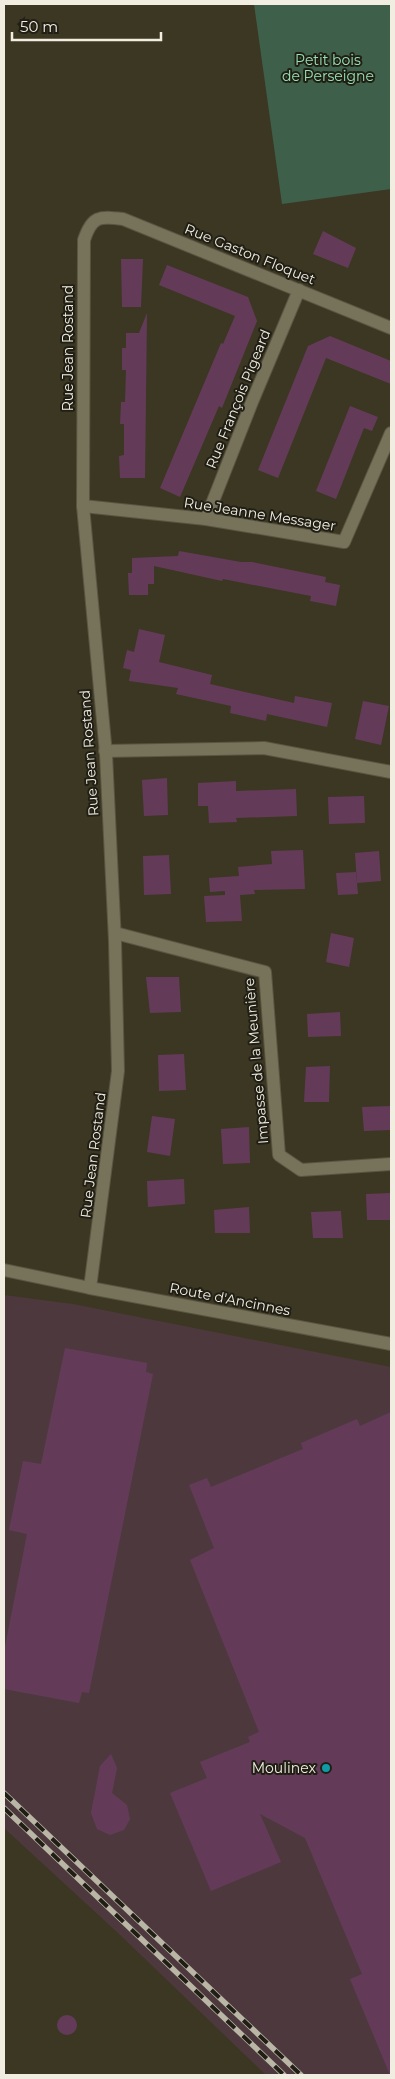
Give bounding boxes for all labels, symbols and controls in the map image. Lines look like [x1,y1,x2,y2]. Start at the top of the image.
scale bar [12,10,161,42]
text: 50 m [20,17,58,36]
park label: Petit bois de Perseigne [282,51,374,85]
street label: Rue Gaston Floquet [182,220,318,289]
street label: Rue Jean Rostand [59,285,77,411]
street label: Rue François Pigeard [202,327,274,471]
street label: Rue Jeanne Messager [183,493,338,535]
street label: Rue Jean Rostand [76,689,102,817]
street label: Impasse de la Meunière [240,977,272,1145]
street label: Rue Jean Rostand [76,1091,110,1219]
street label: Route d'Ancinnes [168,1278,292,1320]
place label: Moulinex [252,1759,317,1777]
marker: Moulinex [320,1762,332,1774]

